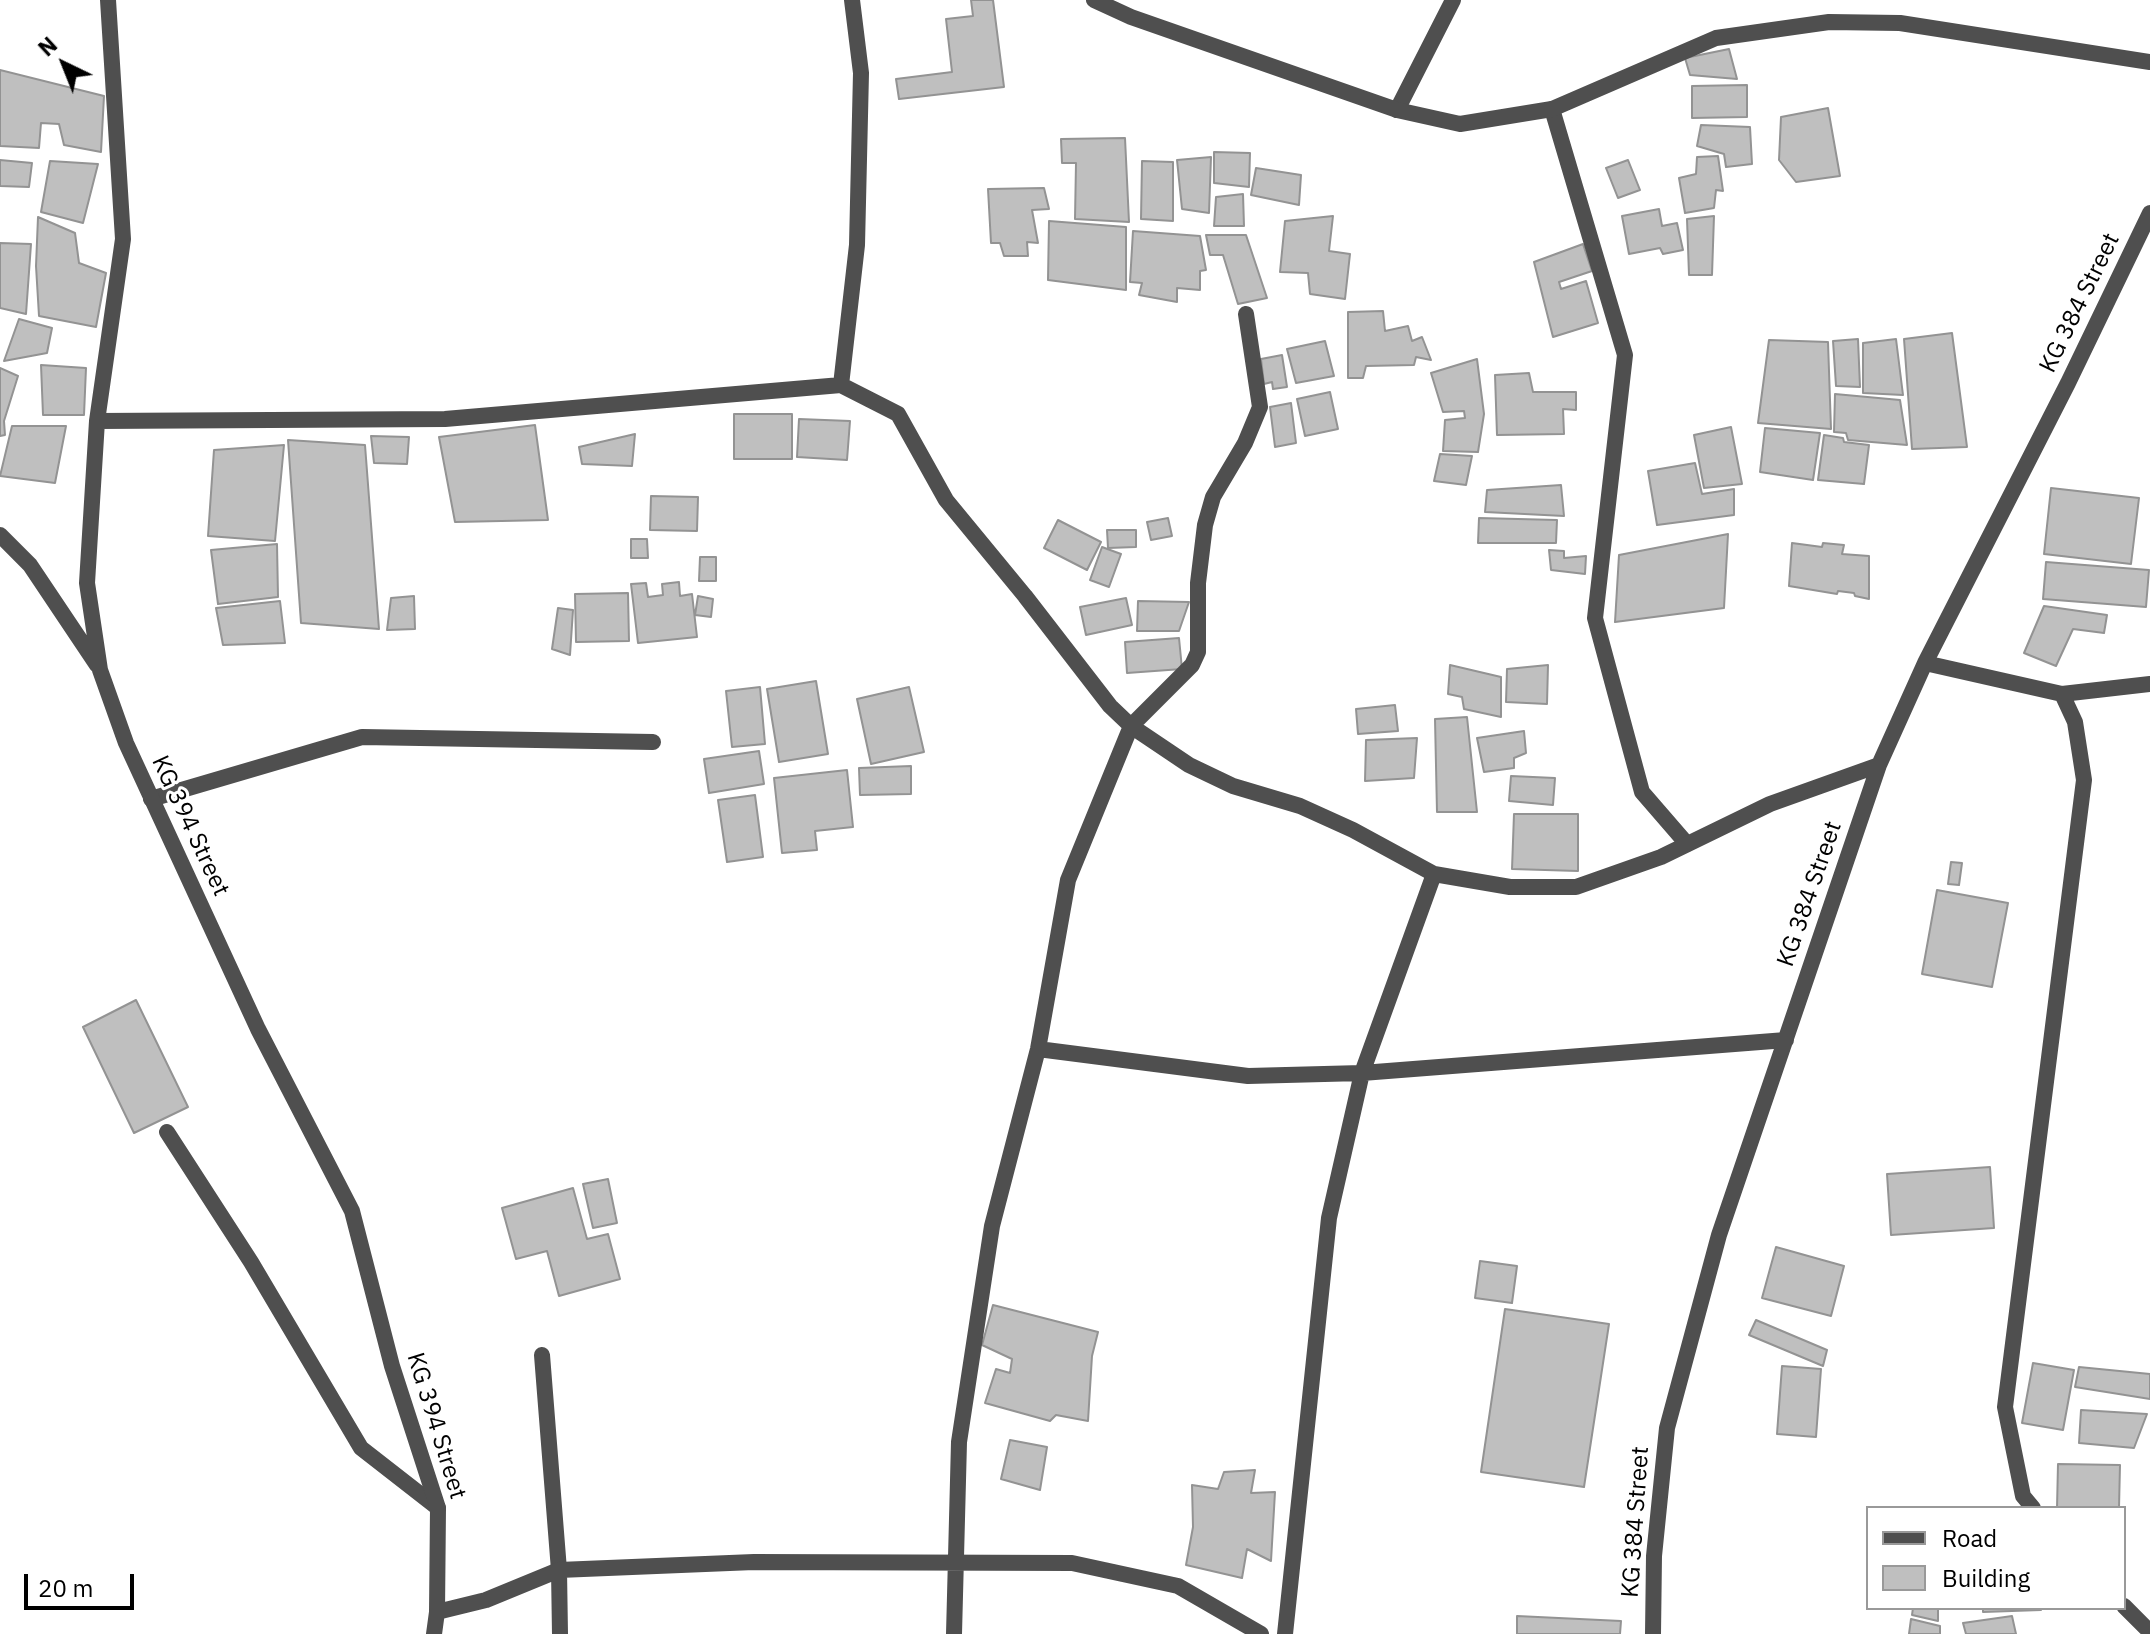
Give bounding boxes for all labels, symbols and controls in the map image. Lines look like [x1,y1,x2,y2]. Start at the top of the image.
north arrow [24,24,104,104]
text: N [32,30,63,62]
street label: KG 384 Street [2034,229,2126,377]
street label: KG 394 Street [145,751,235,901]
street label: KG 384 Street [1772,818,1848,970]
street label: KG 394 Street [400,1349,472,1503]
street label: KG 384 Street [1616,1445,1656,1599]
legend [1866,1506,2126,1610]
text: Road [1942,1522,1997,1554]
scale bar [28,1558,138,1608]
text: Building [1942,1562,2030,1594]
text: 20 m [38,1572,93,1604]

